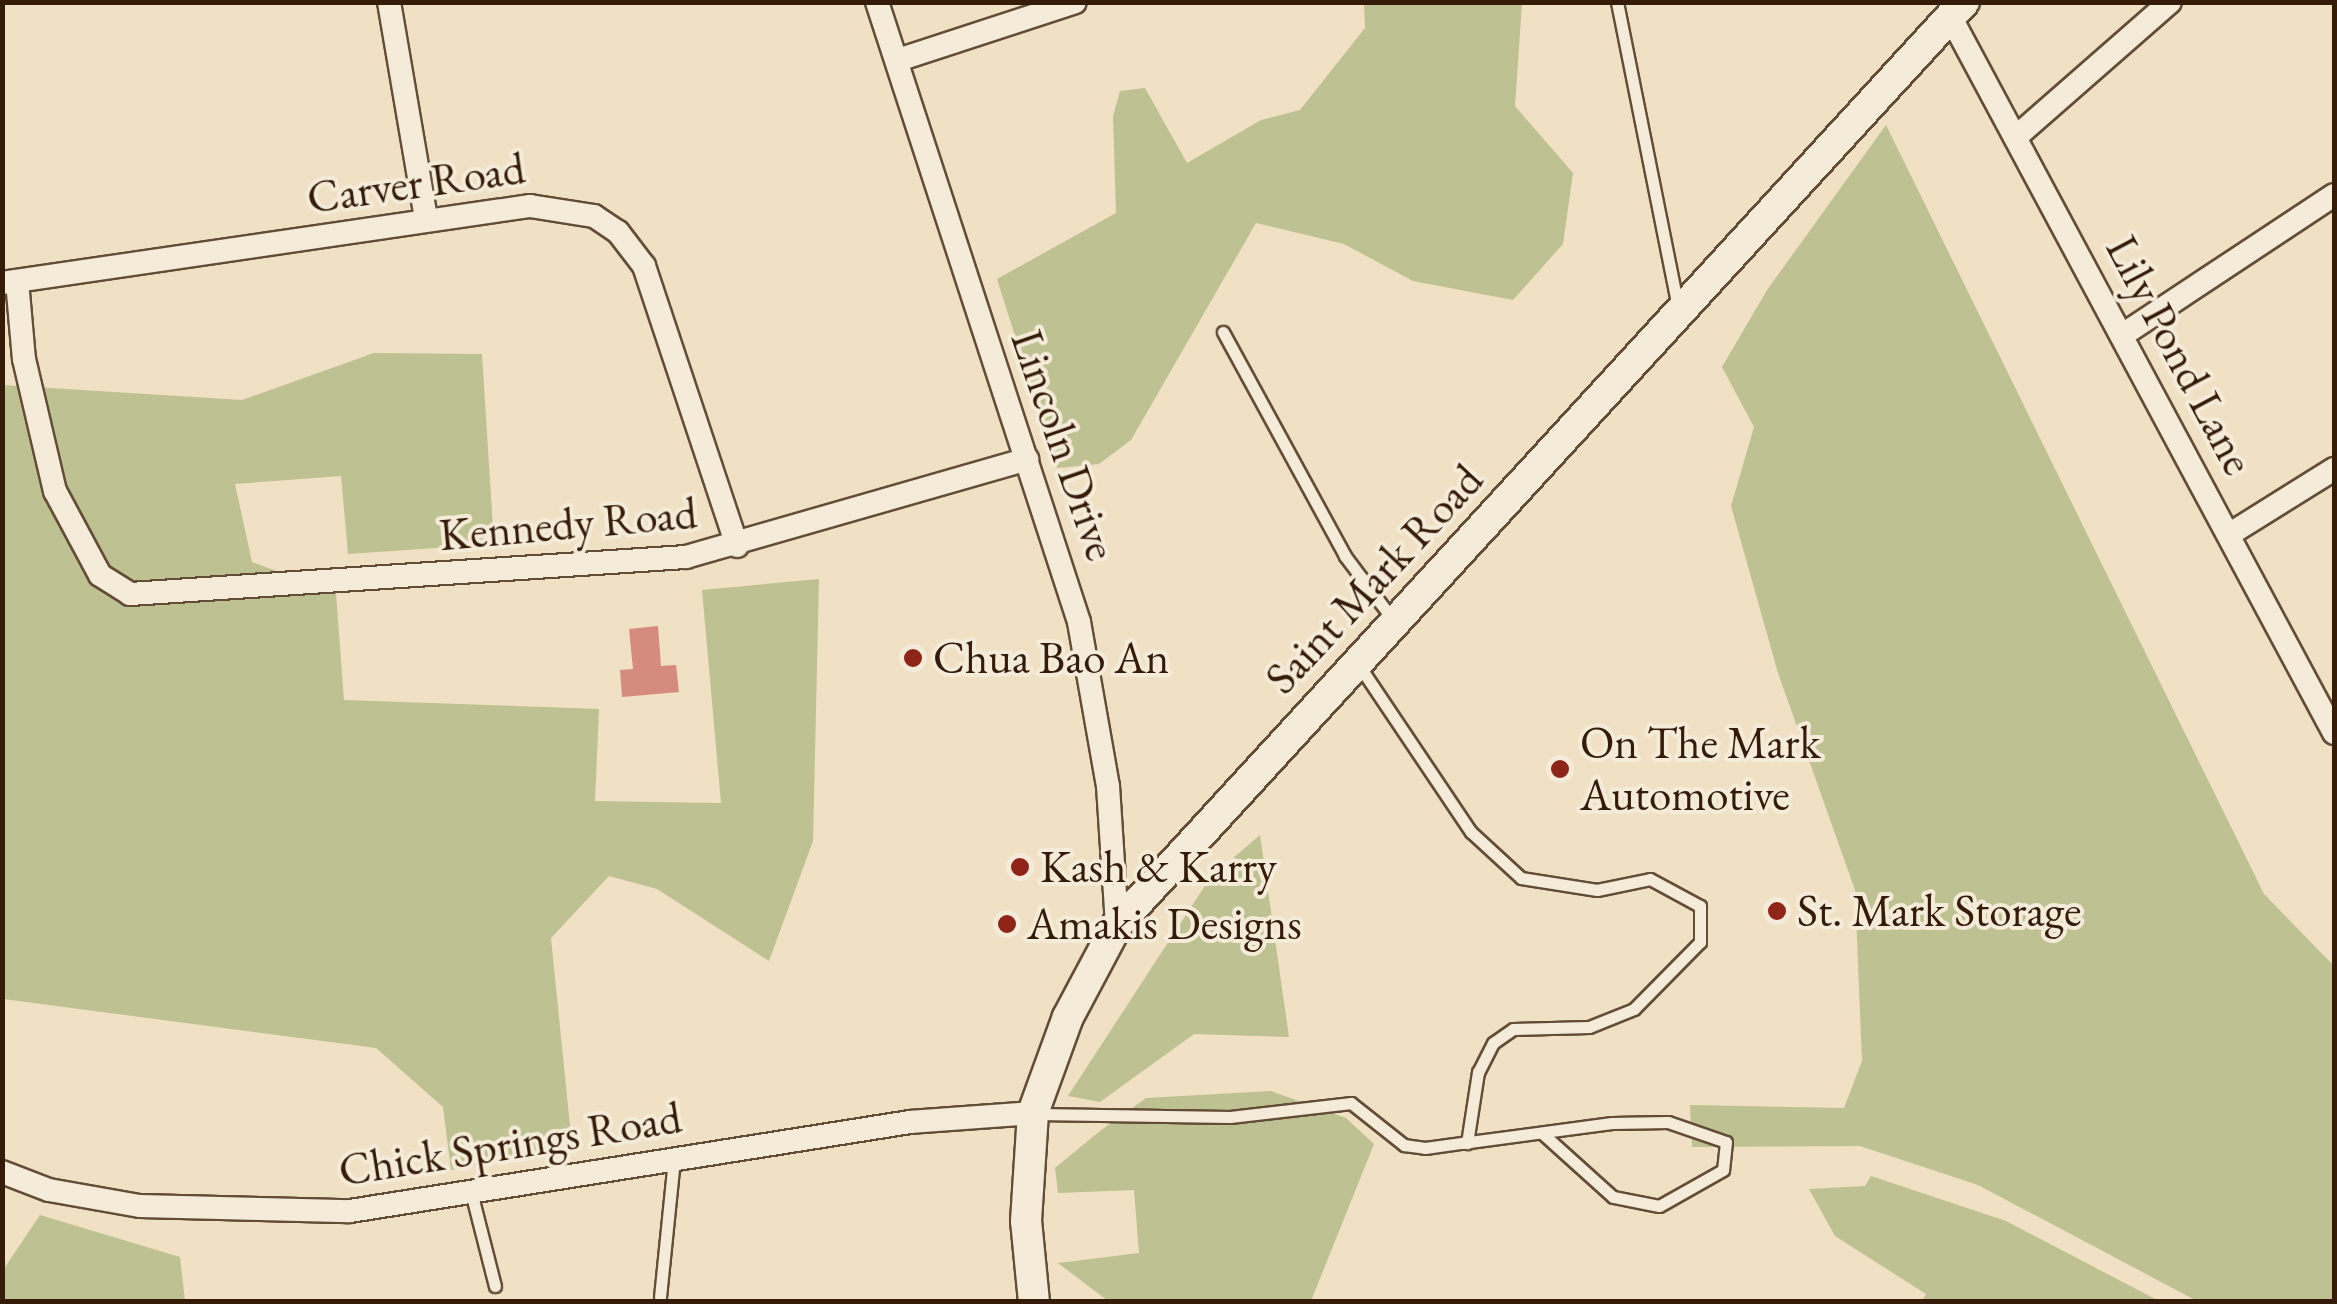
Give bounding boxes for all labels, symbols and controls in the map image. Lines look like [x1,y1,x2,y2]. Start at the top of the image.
street label: Carver Road [304,141,528,225]
street label: Lily Pond Lane [2094,226,2266,484]
street label: Lincoln Drive [999,323,1129,567]
street label: Saint Mark Road [1254,453,1494,705]
street label: Kennedy Road [437,486,699,562]
place label: Chua Bao An [933,631,1169,685]
marker: Chua Bao An [902,647,924,669]
place label: On The Mark Automotive [1580,716,1821,822]
marker: On The Mark Automotive [1549,758,1571,780]
place label: Kash & Karry [1040,840,1277,894]
marker: Kash & Karry [1009,856,1031,878]
place label: St. Mark Storage [1797,884,2082,938]
place label: Amakis Designs [1027,897,1302,951]
marker: St. Mark Storage [1766,900,1788,922]
marker: Amakis Designs [996,913,1018,935]
street label: Chick Springs Road [335,1090,685,1198]

